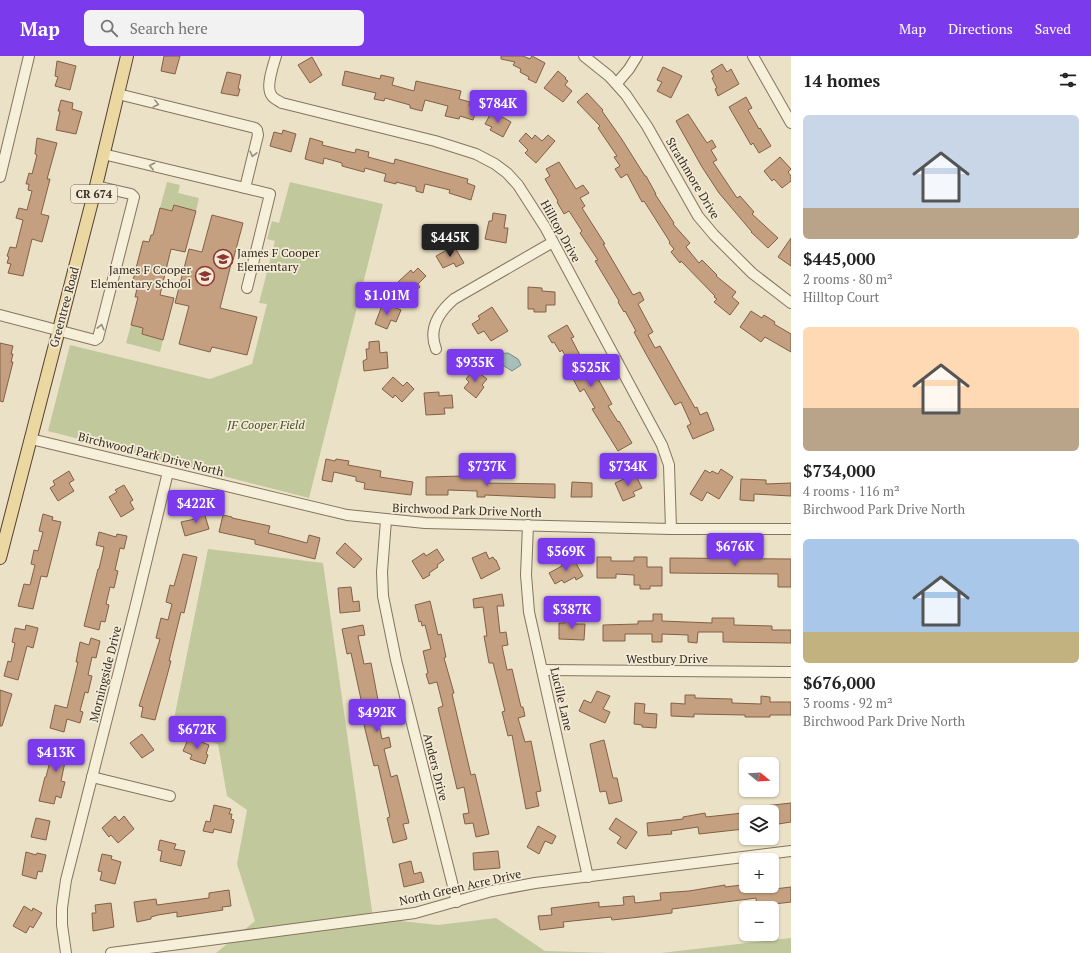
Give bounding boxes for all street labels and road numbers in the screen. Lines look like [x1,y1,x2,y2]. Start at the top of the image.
street label: Strathmore Drive [663,135,723,221]
road number: CR 674 [71,185,117,203]
street label: Hilltop Drive [538,197,584,265]
street label: Greentree Road [46,265,82,349]
street label: Birchwood Park Drive North [77,429,225,479]
street label: Birchwood Park Drive North [392,500,542,520]
street label: Morningside Drive [86,624,124,724]
street label: Westbury Drive [626,651,708,666]
street label: Lucille Lane [547,666,577,732]
street label: Anders Drive [420,732,452,802]
street label: North Green Acre Drive [398,866,522,908]

